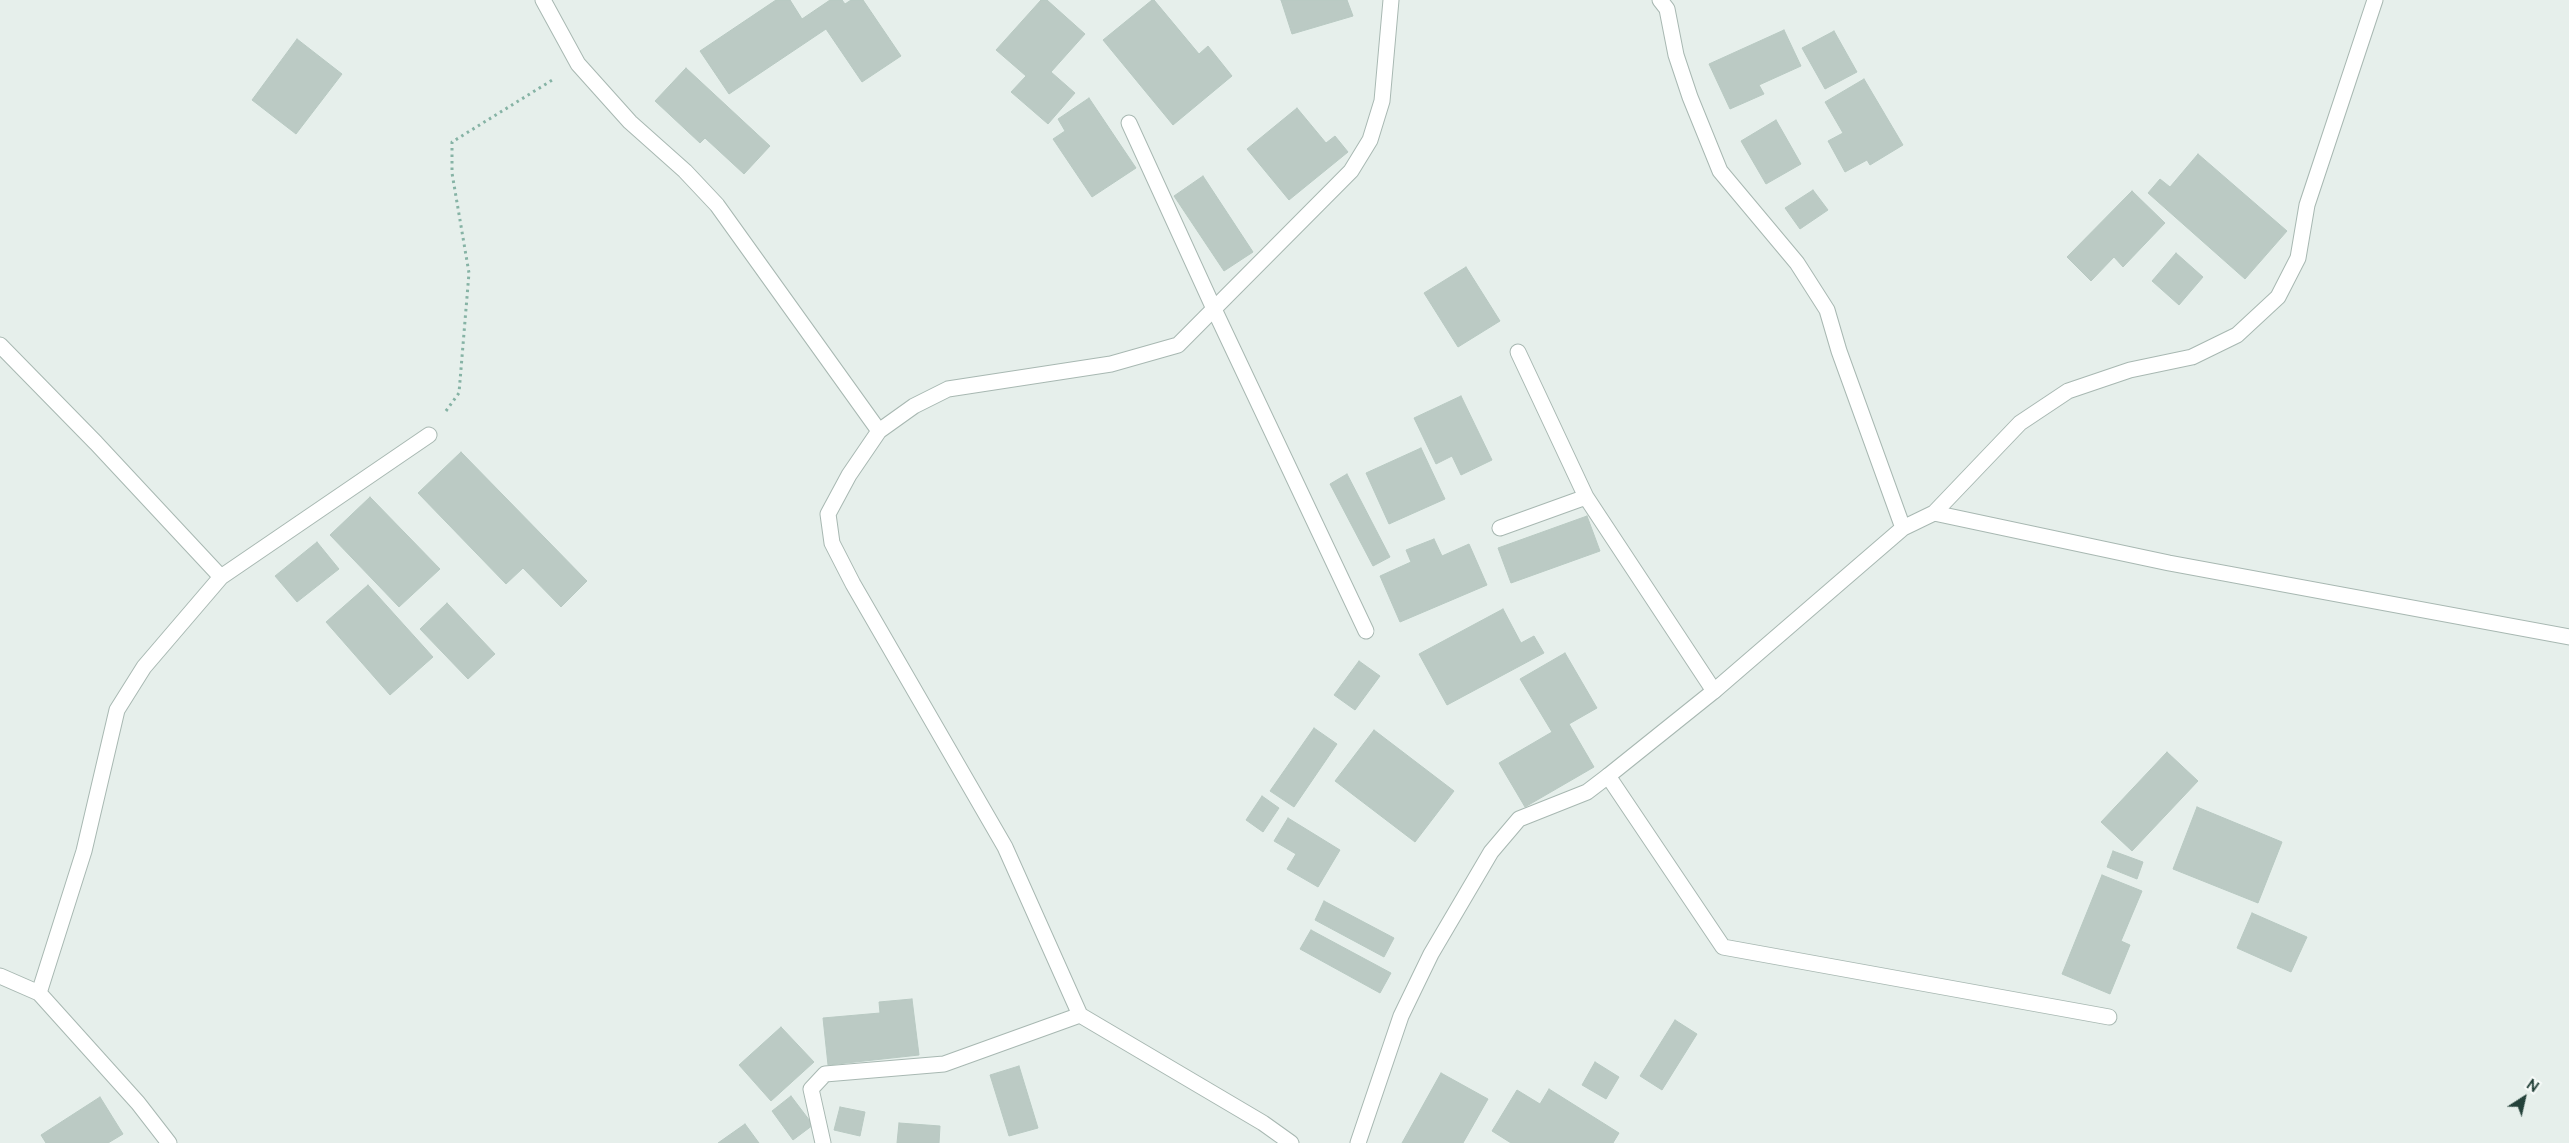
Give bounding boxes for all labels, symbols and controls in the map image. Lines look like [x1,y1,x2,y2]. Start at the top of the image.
north arrow [2499,1073,2549,1123]
text: N [2524,1076,2542,1095]

